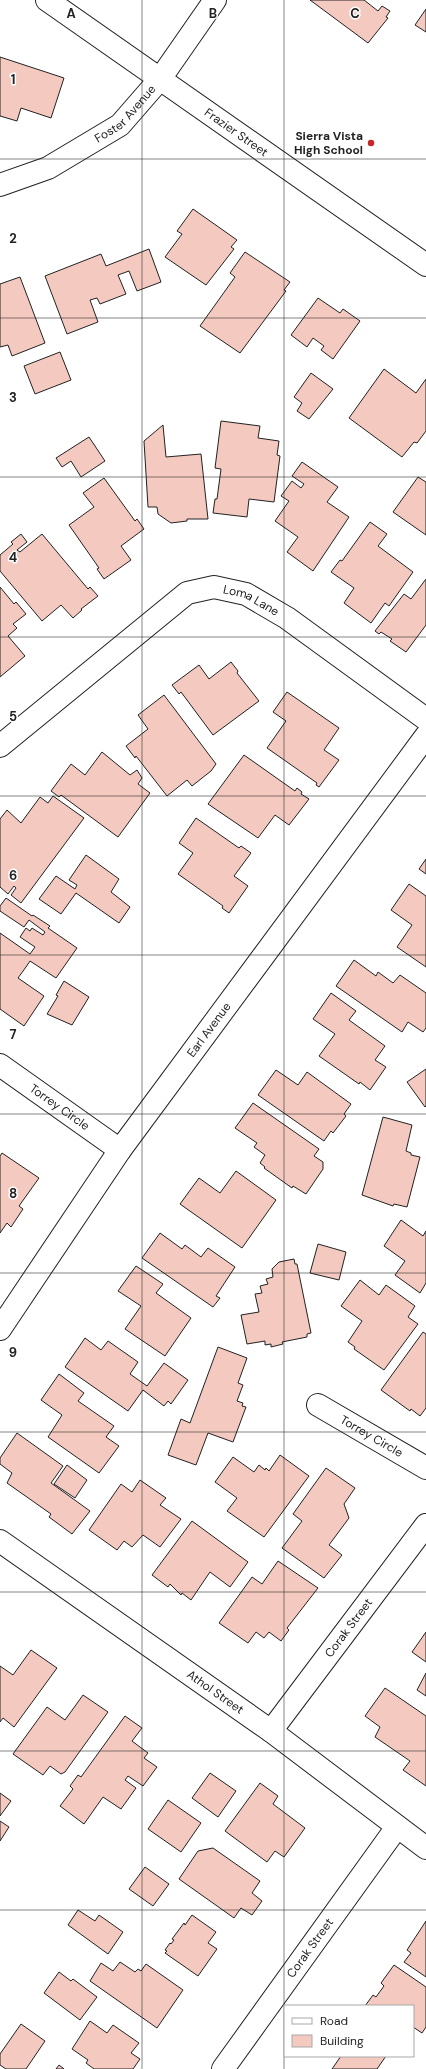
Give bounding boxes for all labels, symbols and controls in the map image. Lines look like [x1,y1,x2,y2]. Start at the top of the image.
text: A [66,5,76,22]
text: B [209,5,217,22]
text: C [350,5,360,22]
text: 1 [11,71,15,88]
street label: Foster Avenue [92,81,159,146]
street label: Frazier Street [201,105,272,160]
place label: Sierra Vista High School [294,128,363,158]
marker: Sierra Vista High School [366,138,376,148]
text: 2 [9,230,17,247]
text: 3 [9,389,17,406]
text: 4 [9,549,17,566]
street label: Loma Lane [222,581,282,620]
text: 5 [9,708,17,725]
text: 6 [9,867,17,884]
street label: Earl Avenue [183,999,235,1060]
text: 7 [10,1026,17,1043]
street label: Torrey Circle [26,1080,93,1134]
text: 8 [9,1185,17,1202]
text: 9 [9,1344,17,1361]
street label: Torrey Circle [337,1412,406,1461]
street label: Corak Street [321,1595,376,1661]
street label: Athol Street [184,1666,247,1718]
street label: Corak Street [283,1915,337,1981]
legend [284,2005,414,2057]
text: Road [320,2013,348,2029]
text: Building [320,2033,364,2049]

